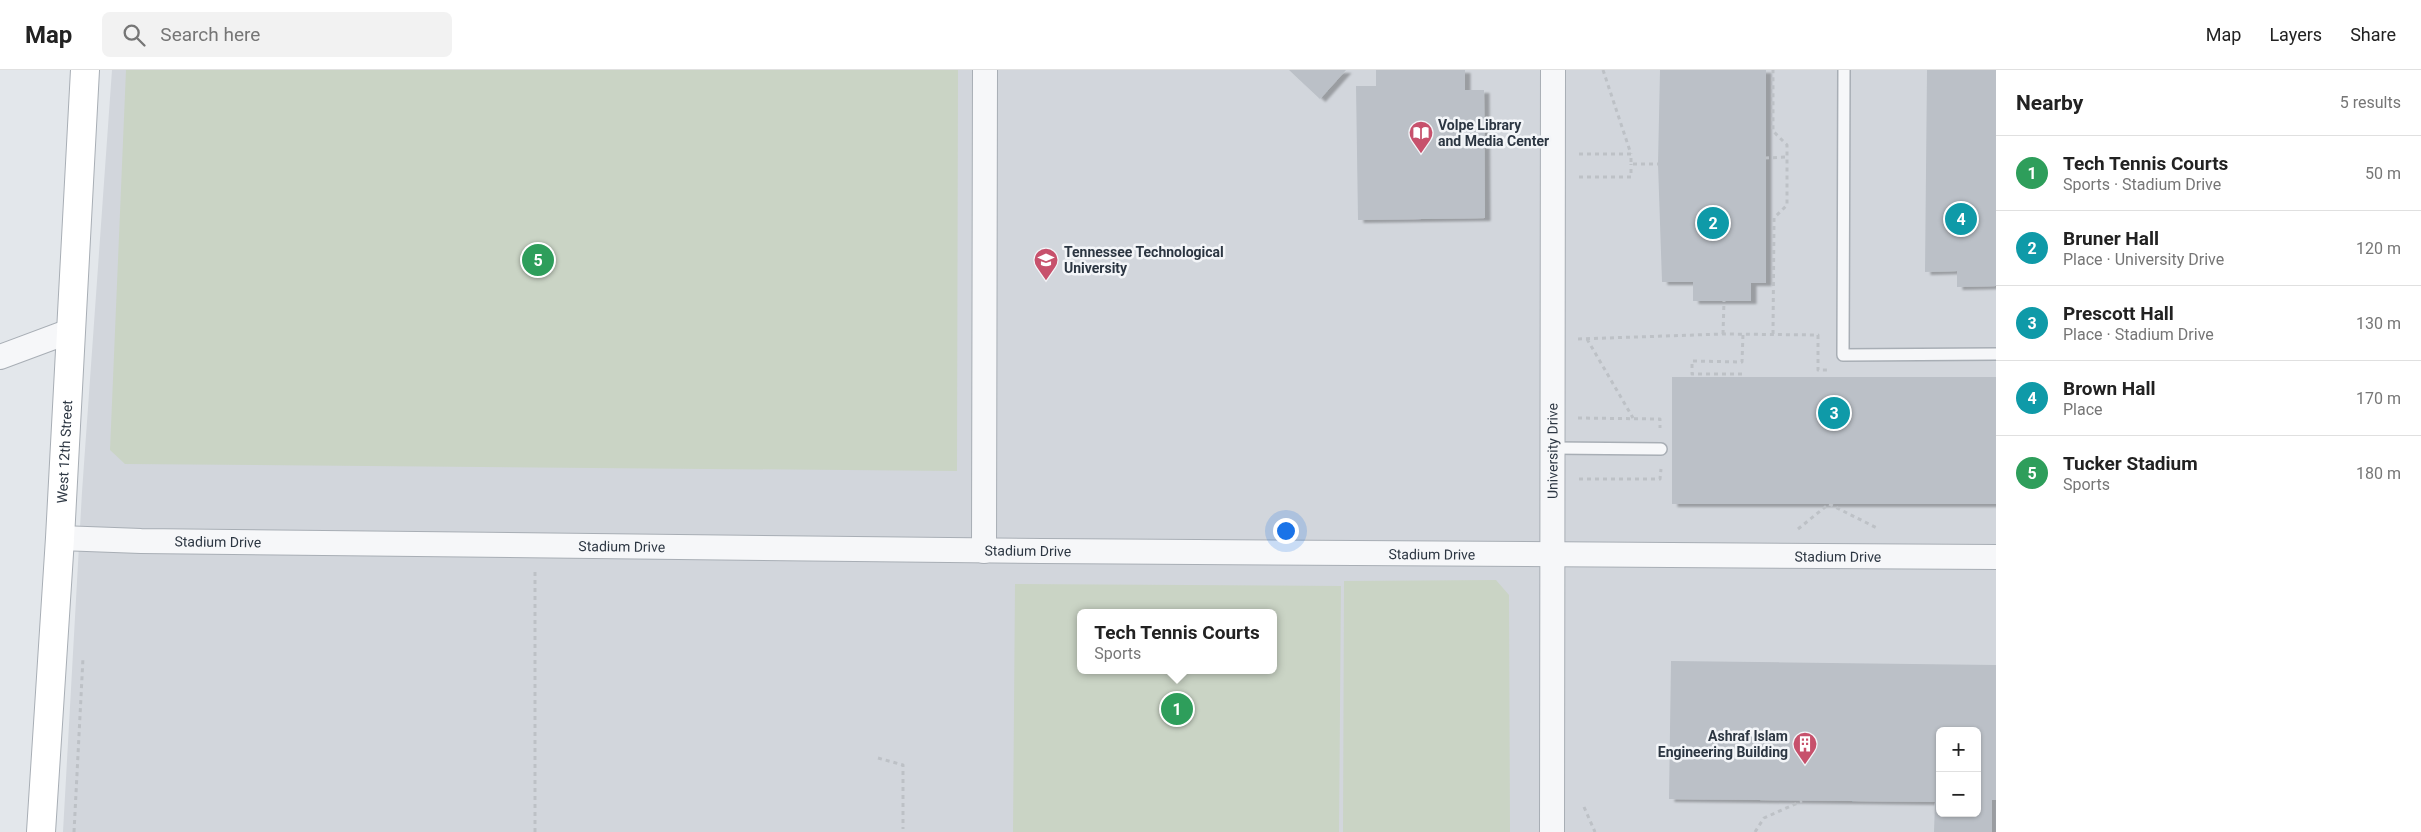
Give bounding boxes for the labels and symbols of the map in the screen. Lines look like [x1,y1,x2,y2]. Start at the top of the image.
place label: Volpe Library and Media Center [1438,117,1549,149]
library icon: Volpe Library and Media Center [1408,120,1434,154]
pin: 4 [1945,200,1977,238]
pin: 2 [1697,204,1729,242]
pin: 5 [522,241,554,279]
place label: Tennessee Technological University [1064,244,1224,276]
school or university icon: Tennessee Technological University [1033,247,1059,281]
pin: 3 [1818,394,1850,432]
street label: West 12th Street [54,399,75,504]
street label: University Drive [1544,403,1561,499]
your location [1273,518,1299,544]
street label: Stadium Drive [174,533,261,550]
street label: Stadium Drive [578,538,665,555]
street label: Stadium Drive [984,542,1071,559]
street label: Stadium Drive [1388,546,1475,563]
street label: Stadium Drive [1794,548,1881,565]
pin: 1 [1161,690,1193,728]
place label: Ashraf Islam Engineering Building [1658,728,1788,760]
building icon: Ashraf Islam Engineering Building [1792,731,1818,765]

